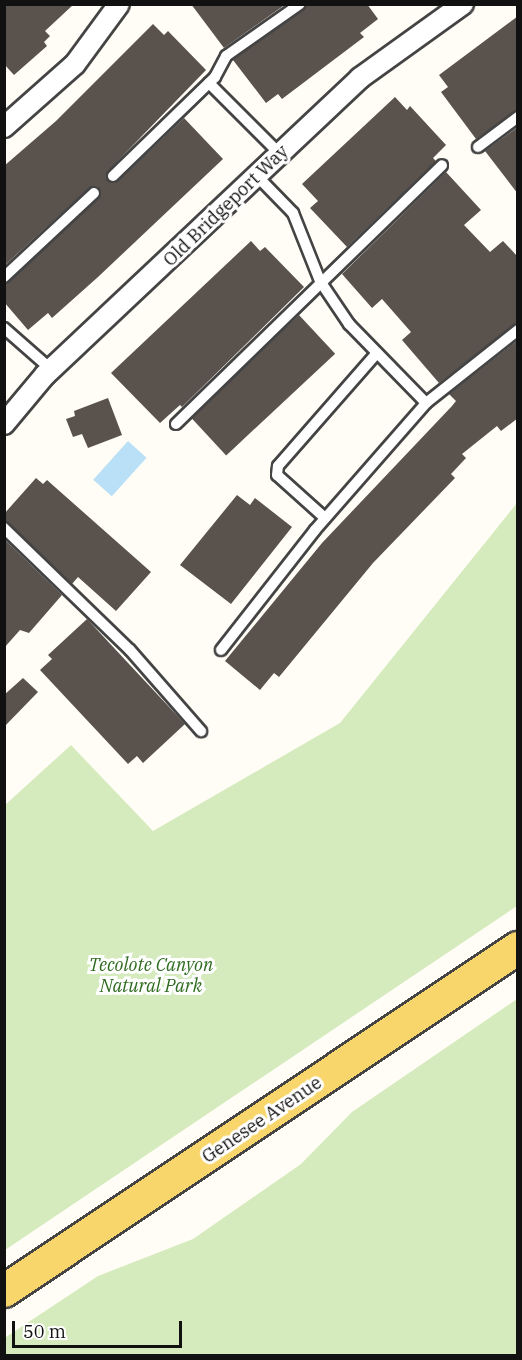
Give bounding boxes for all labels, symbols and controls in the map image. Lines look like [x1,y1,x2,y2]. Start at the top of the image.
street label: Old Bridgeport Way [159,141,293,271]
park label: Tecolote Canyon Natural Park [89,955,213,998]
street label: Genesee Avenue [198,1072,326,1168]
scale bar [15,1309,184,1347]
text: 50 m [23,1320,66,1343]

